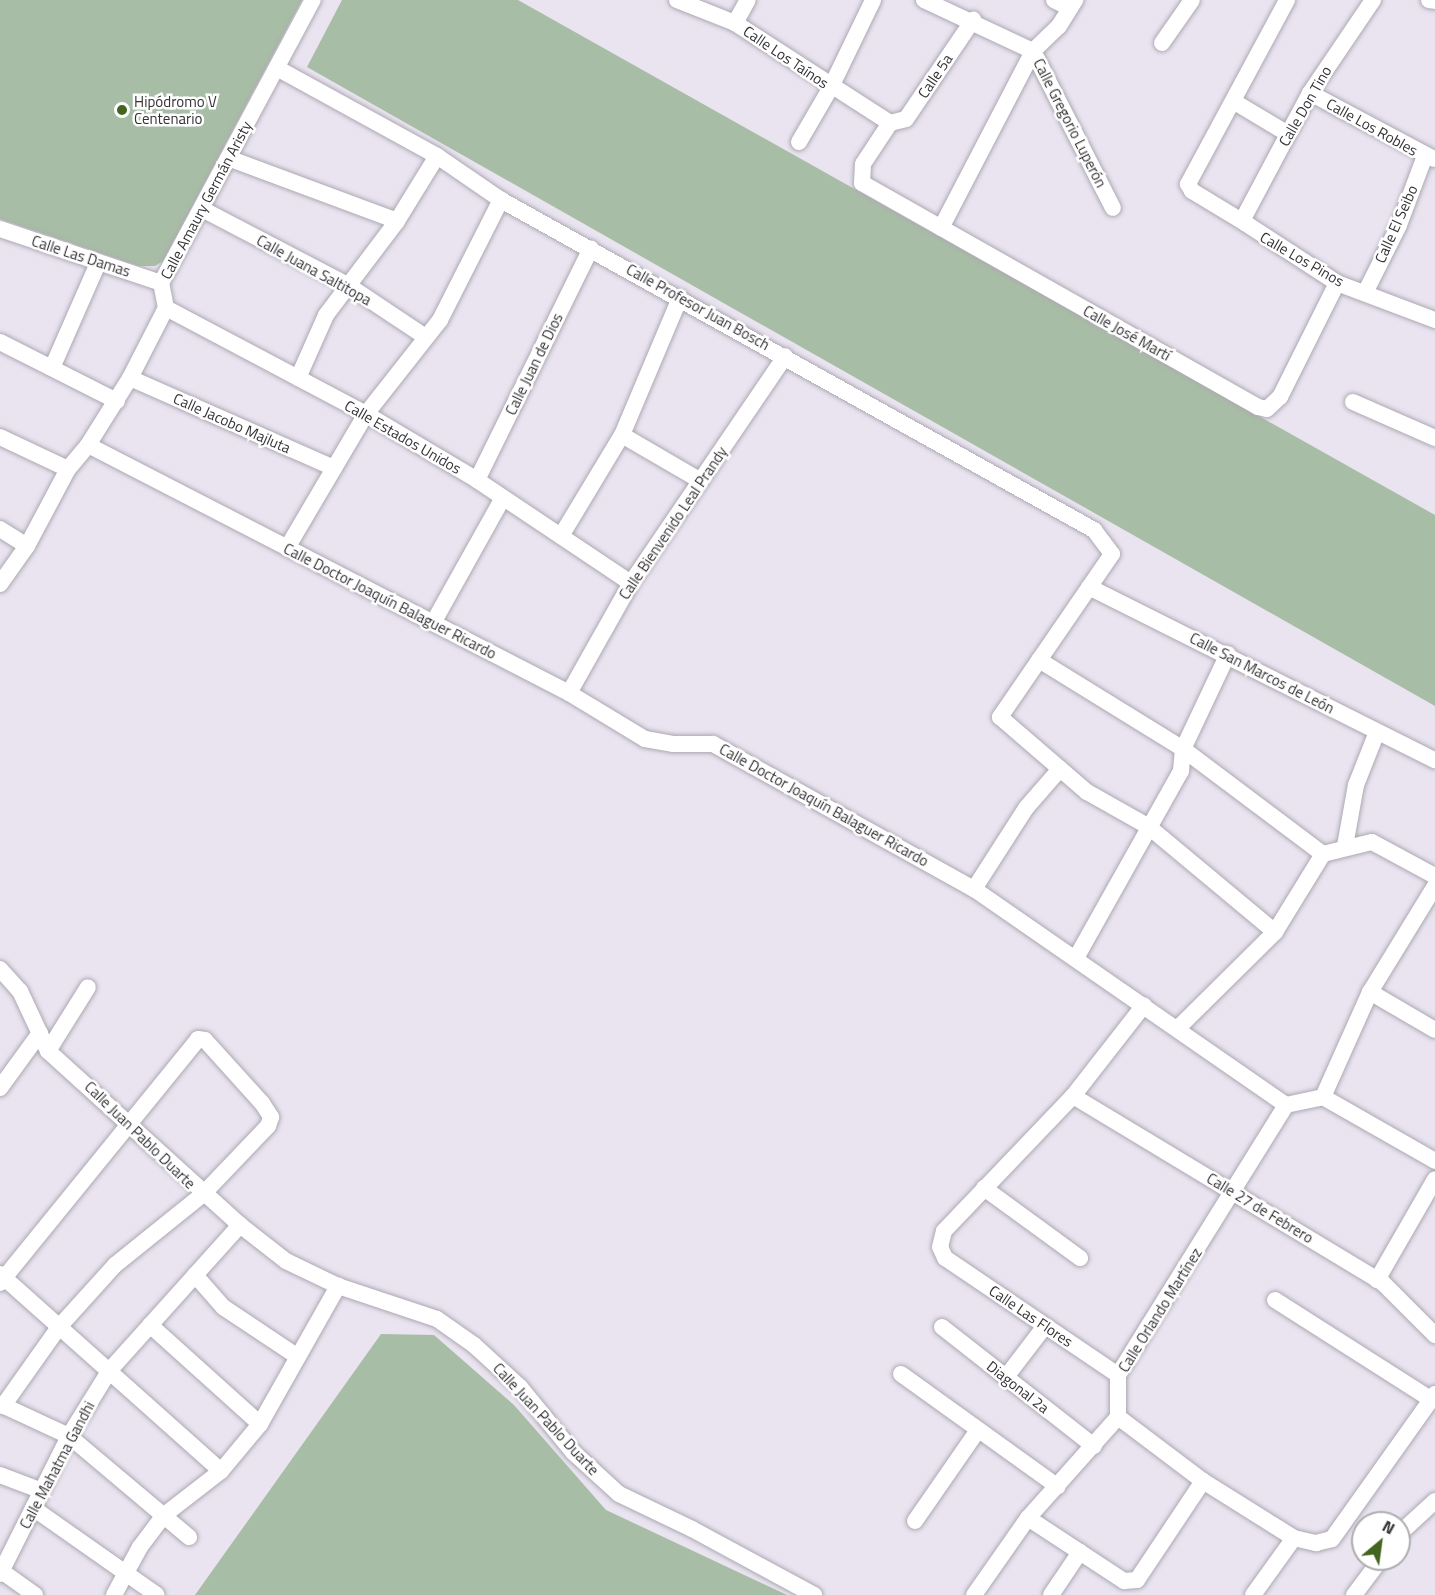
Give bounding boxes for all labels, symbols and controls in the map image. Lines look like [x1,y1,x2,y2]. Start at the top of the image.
street label: Calle Los Taínos [740,22,832,92]
street label: Calle 5a [914,50,956,102]
street label: Calle Gregorio Luperón [1030,56,1110,190]
street label: Calle Don Tino [1275,63,1335,149]
place label: Hipódromo V Centenario [134,92,217,127]
street label: Calle Los Robles [1323,94,1421,160]
marker: Hipódromo V Centenario [115,103,129,117]
street label: Calle Amaury Germán Aristy [157,118,255,282]
street label: Calle El Seibo [1371,182,1421,266]
street label: Calle Los Pinos [1257,228,1347,290]
street label: Calle Juana Saltitopa [253,231,375,309]
street label: Calle Las Damas [29,232,133,280]
street label: Calle Profesor Juan Bosch [623,260,773,354]
street label: Calle José Martí [1080,302,1174,364]
street label: Calle Juan de Dios [502,310,566,418]
street label: Calle Jacobo Majluta [171,389,293,457]
street label: Calle Estados Unidos [342,396,464,478]
street label: Calle Bienvenido Leal Prandy [615,443,731,603]
street label: Calle Doctor Joaquín Balaguer Ricardo [281,539,499,663]
street label: Calle San Marcos de León [1187,629,1337,717]
street label: Calle Doctor Joaquín Balaguer Ricardo [716,740,932,870]
street label: Calle Juan Pablo Duarte [81,1078,199,1192]
street label: Calle 27 de Febrero [1203,1169,1317,1247]
street label: Calle Orlando Martínez [1114,1245,1206,1375]
street label: Calle Las Flores [986,1281,1076,1351]
street label: Diagonal 2a [983,1357,1053,1417]
street label: Calle Juan Pablo Duarte [489,1359,603,1479]
street label: Calle Mahatma Gandhi [16,1398,98,1532]
north arrow [1351,1511,1411,1571]
text: N [1378,1514,1399,1540]

